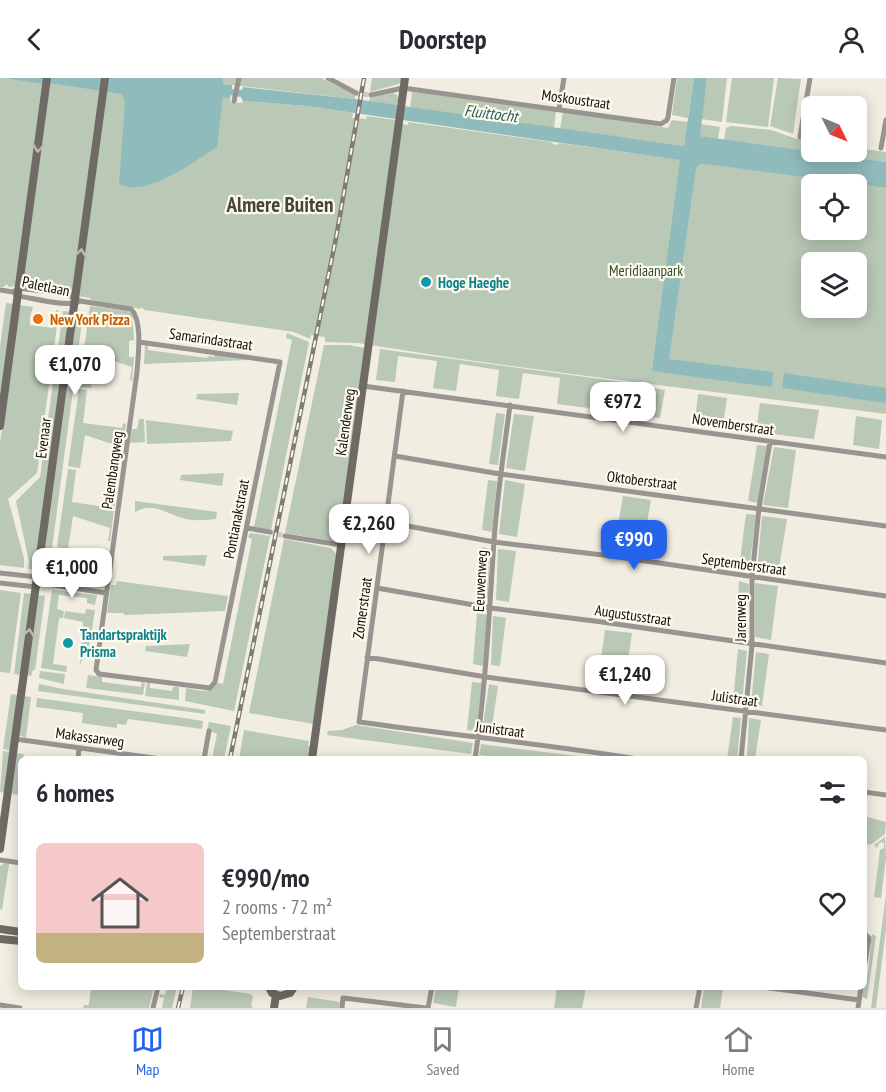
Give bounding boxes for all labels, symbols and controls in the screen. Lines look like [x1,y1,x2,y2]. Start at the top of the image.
text: Doorstep [399,22,487,56]
icon: back [18,23,51,56]
icon: person [835,23,868,56]
street label: Moskoustraat [540,85,612,113]
north arrow [801,96,867,162]
map controls [801,96,867,318]
water label: Fluittocht [463,100,520,126]
one-way arrow [32,143,45,152]
button: locate [801,174,867,240]
district label: Almere Buiten [226,191,333,218]
one-way arrow [75,248,87,257]
button: layers [801,252,867,318]
park label: Meridiaanpark [609,261,683,280]
street label: Paletlaan [20,272,72,300]
place label: Hoge Haeghe [438,273,509,292]
marker: Hoge Haeghe [419,275,433,289]
place label: New York Pizza [50,310,130,329]
marker: New York Pizza [31,312,45,326]
street label: Samarindastraat [168,324,254,354]
pin: €1,070 [26,345,124,396]
text: €1,070 [49,351,101,377]
pin: €972 [587,382,659,433]
street label: Kalenderweg [331,387,359,457]
text: €972 [604,388,642,414]
street label: Novemberstraat [691,409,775,439]
street label: Evenaar [31,416,55,460]
street label: Palembangweg [97,430,127,510]
street label: Oktoberstraat [606,466,678,494]
street label: Pontianakstraat [219,478,253,560]
pin: €2,260 [320,504,418,555]
text: €2,260 [343,510,395,536]
pin: €990 [598,520,670,571]
text: €990 [615,526,653,552]
pin: €1,000 [23,548,121,599]
street label: Septemberstraat [700,549,788,579]
street label: Eeuwenweg [469,550,491,612]
text: €1,000 [46,554,98,580]
street label: Zomerstraat [348,576,376,640]
street label: Jarenweg [731,594,750,643]
street label: Augustusstraat [594,600,672,630]
place label: Tandartspraktijk Prisma [80,625,168,661]
one-way arrow [23,629,35,638]
marker: Tandartspraktijk Prisma [61,636,75,650]
pin: €1,240 [576,655,674,706]
text: €1,240 [599,661,651,687]
street label: Julistraat [710,685,759,711]
street label: Junistraat [473,716,526,741]
street label: Makassarweg [55,723,125,751]
text: 6 homes [36,776,114,809]
icon: filters [816,776,849,809]
text: €990/mo [222,861,310,894]
icon: home [84,867,156,939]
icon: heart [816,887,849,920]
text: 2 rooms · 72 m² [222,894,332,920]
text: Septemberstraat [222,920,336,946]
tab: Map [131,1023,164,1079]
tab: Saved [426,1023,459,1079]
tab: Home [722,1023,755,1079]

